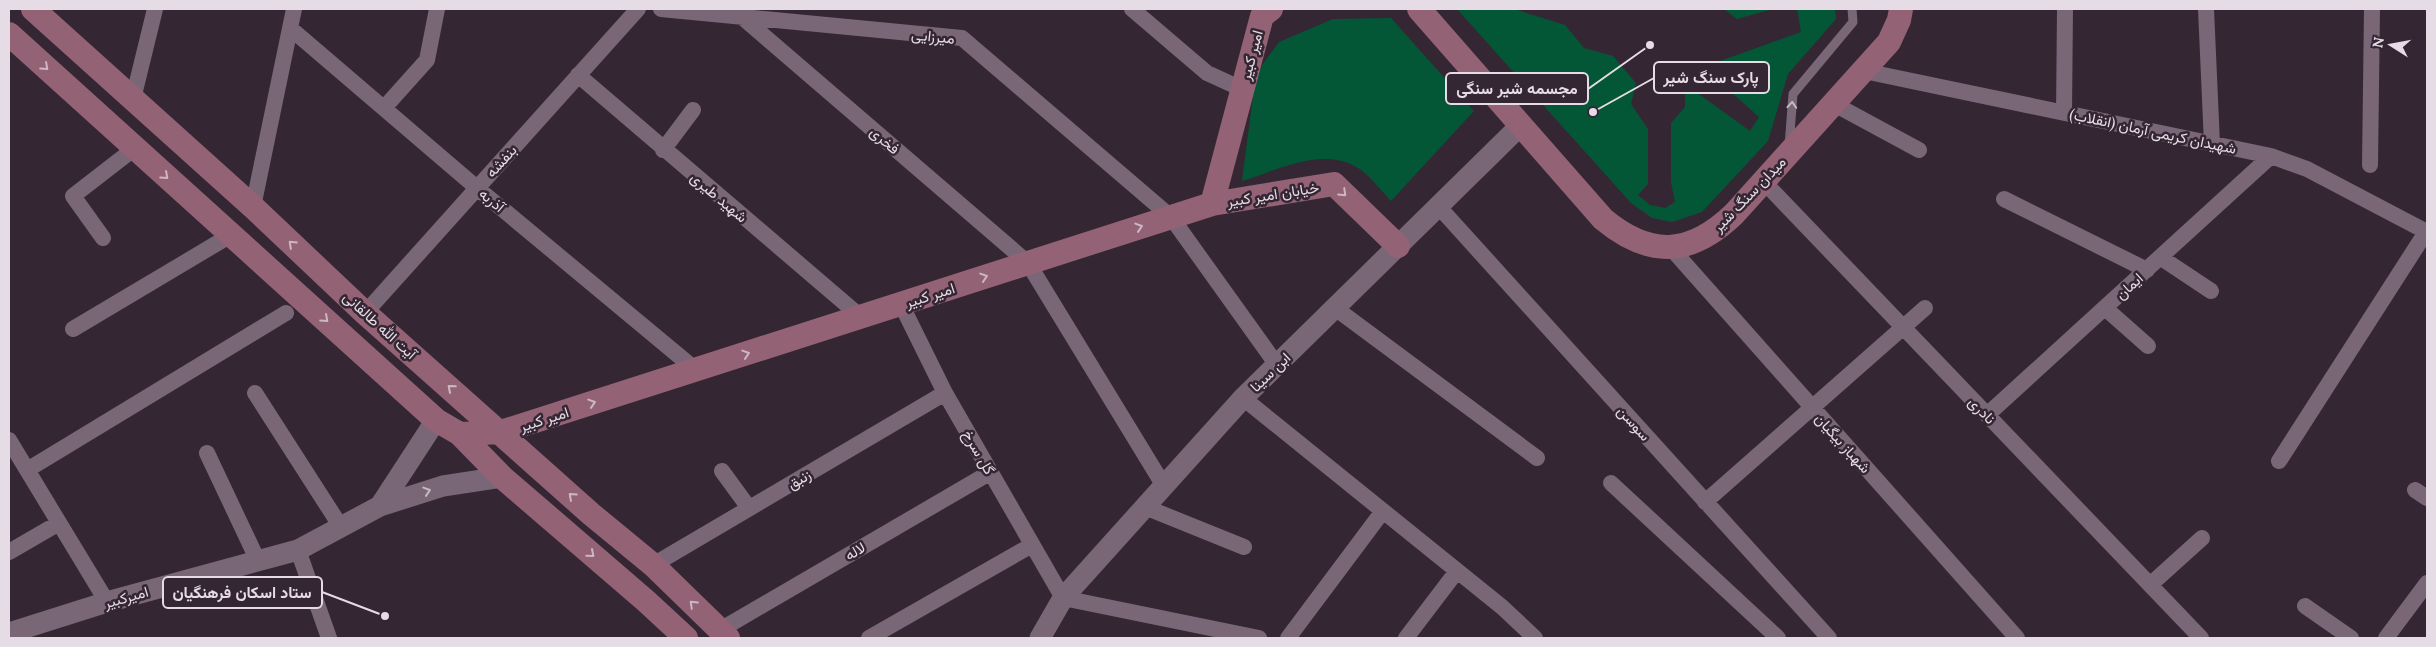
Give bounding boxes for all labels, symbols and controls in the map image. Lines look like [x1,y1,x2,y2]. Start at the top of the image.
north arrow [2366,20,2416,70]
street label: میرزایی [910,24,956,49]
street label: امیر کبیر [1235,28,1267,83]
text: N [2368,35,2388,50]
one-way arrow [39,61,48,70]
callout: پارک سنگ شیر [1654,62,1769,93]
text: پارک سنگ شیر [1662,67,1759,89]
callout: مجسمه شیر سنگی [1446,73,1588,104]
text: مجسمه شیر سنگی [1456,78,1578,99]
one-way arrow [1786,101,1797,109]
street label: شهیدان کریمی آرمان (انقلاب) [2068,104,2238,159]
street label: فخری [865,122,904,159]
street label: بنفشه [481,141,521,181]
street label: میدان سنگ شیر [1708,152,1790,236]
street label: شهید طیری [686,168,752,227]
one-way arrow [160,170,169,179]
street label: خیابان امیر کبیر [1225,177,1320,211]
street label: آذربه [475,184,510,217]
one-way arrow [1338,187,1347,196]
one-way arrow [1134,223,1143,233]
one-way arrow [288,241,297,250]
street label: ایمان [2111,269,2147,303]
one-way arrow [980,273,988,283]
street label: امیر کبیر [902,278,957,312]
street label: آیت الله طالقانی [339,287,422,365]
one-way arrow [320,314,329,323]
street label: ابن سینا [1246,348,1295,397]
one-way arrow [742,349,750,359]
one-way arrow [447,385,456,394]
street label: نادری [1964,392,2000,428]
one-way arrow [587,399,595,409]
street label: سوسن [1612,401,1655,445]
street label: امیر کبیر [516,402,571,436]
street label: شهباز بیگیان [1811,409,1875,477]
street label: گل سرخ [957,426,999,479]
street label: زنبق [784,465,815,494]
one-way arrow [422,487,430,497]
one-way arrow [568,493,577,502]
street label: لاله [841,538,869,564]
one-way arrow [585,548,594,556]
callout: ستاد اسکان فرهنگیان [163,577,322,608]
street label: امیرکبیر [101,582,150,613]
text: ستاد اسکان فرهنگیان [172,582,312,603]
one-way arrow [690,601,699,610]

